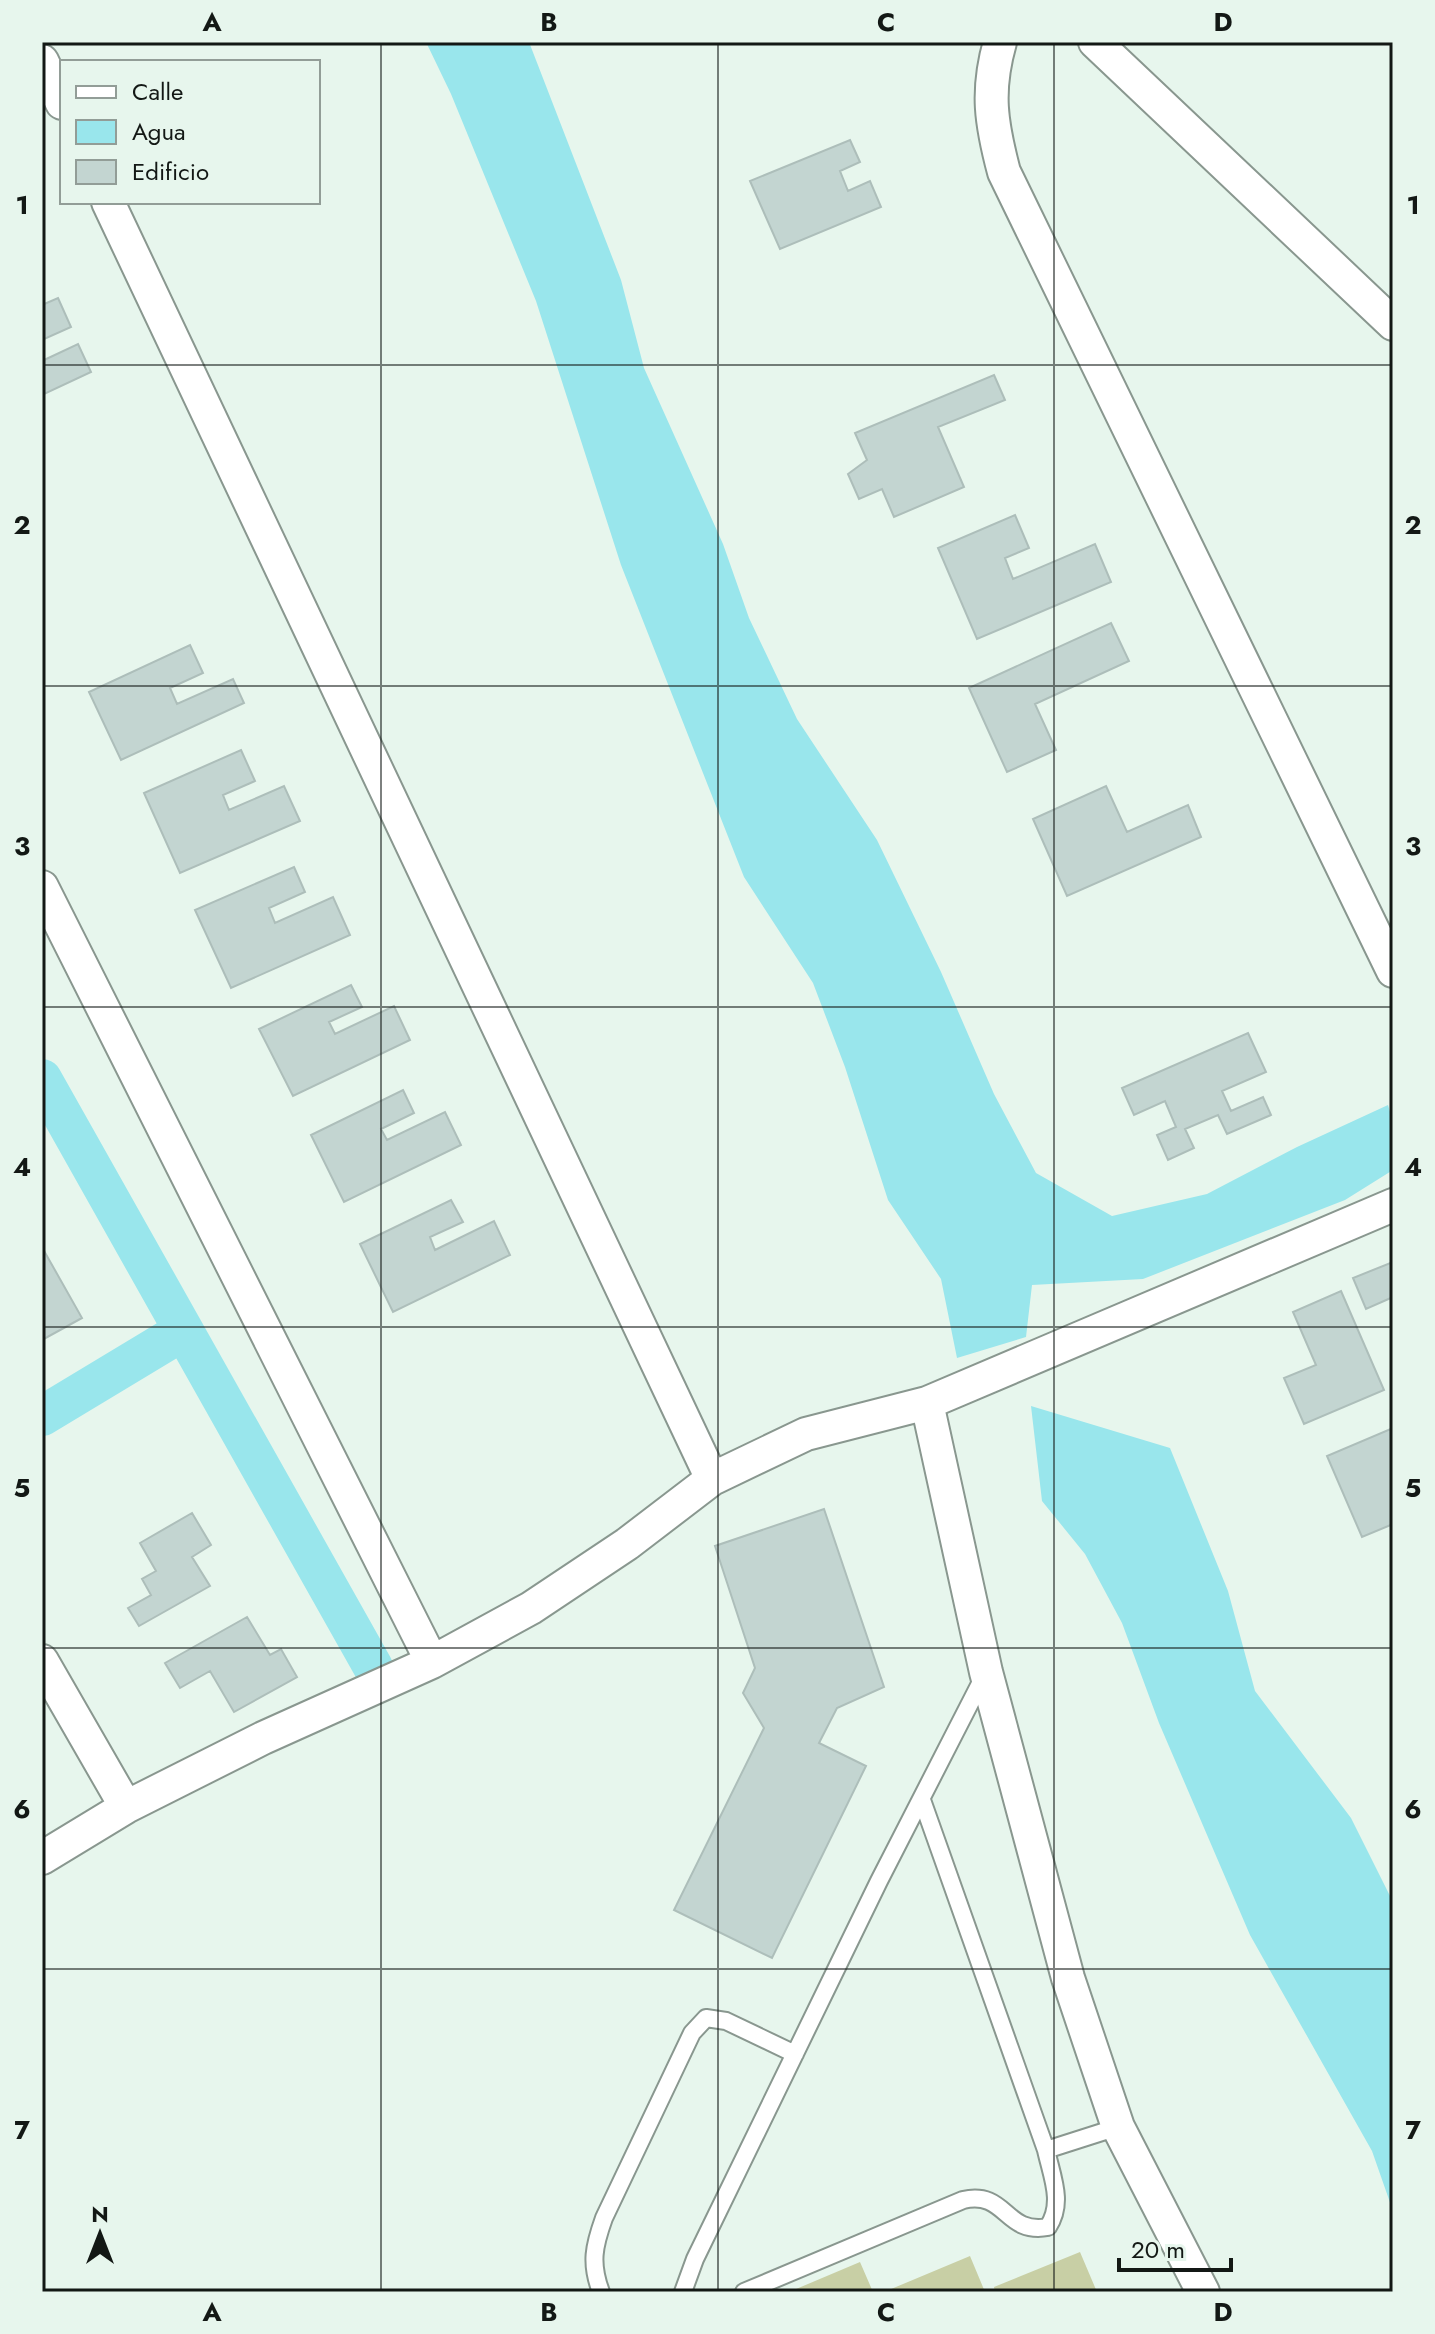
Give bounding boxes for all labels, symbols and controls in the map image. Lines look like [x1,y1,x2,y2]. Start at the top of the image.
text: A [201,3,222,41]
text: B [540,3,558,41]
text: C [877,3,895,41]
text: D [1213,3,1233,41]
legend [60,60,320,204]
text: Calle [132,74,183,109]
text: Agua [132,114,186,149]
text: Edificio [132,154,209,189]
text: 1 [15,186,29,224]
text: 1 [1406,186,1420,224]
text: 2 [13,506,31,544]
text: 2 [1404,506,1422,544]
text: 3 [14,827,30,865]
text: 3 [1405,827,1421,865]
text: 4 [13,1148,31,1186]
text: 4 [1404,1148,1422,1186]
text: 5 [14,1469,30,1507]
text: 5 [1405,1469,1421,1507]
text: 6 [13,1790,31,1828]
text: 6 [1404,1790,1422,1828]
text: 7 [14,2111,30,2149]
text: 7 [1405,2111,1421,2149]
north arrow [60,2194,140,2274]
text: N [91,2198,109,2230]
scale bar [1119,2222,1231,2272]
text: 20 m [1131,2232,1185,2267]
text: A [201,2293,222,2331]
text: B [540,2293,558,2331]
text: C [877,2293,895,2331]
text: D [1213,2293,1233,2331]

